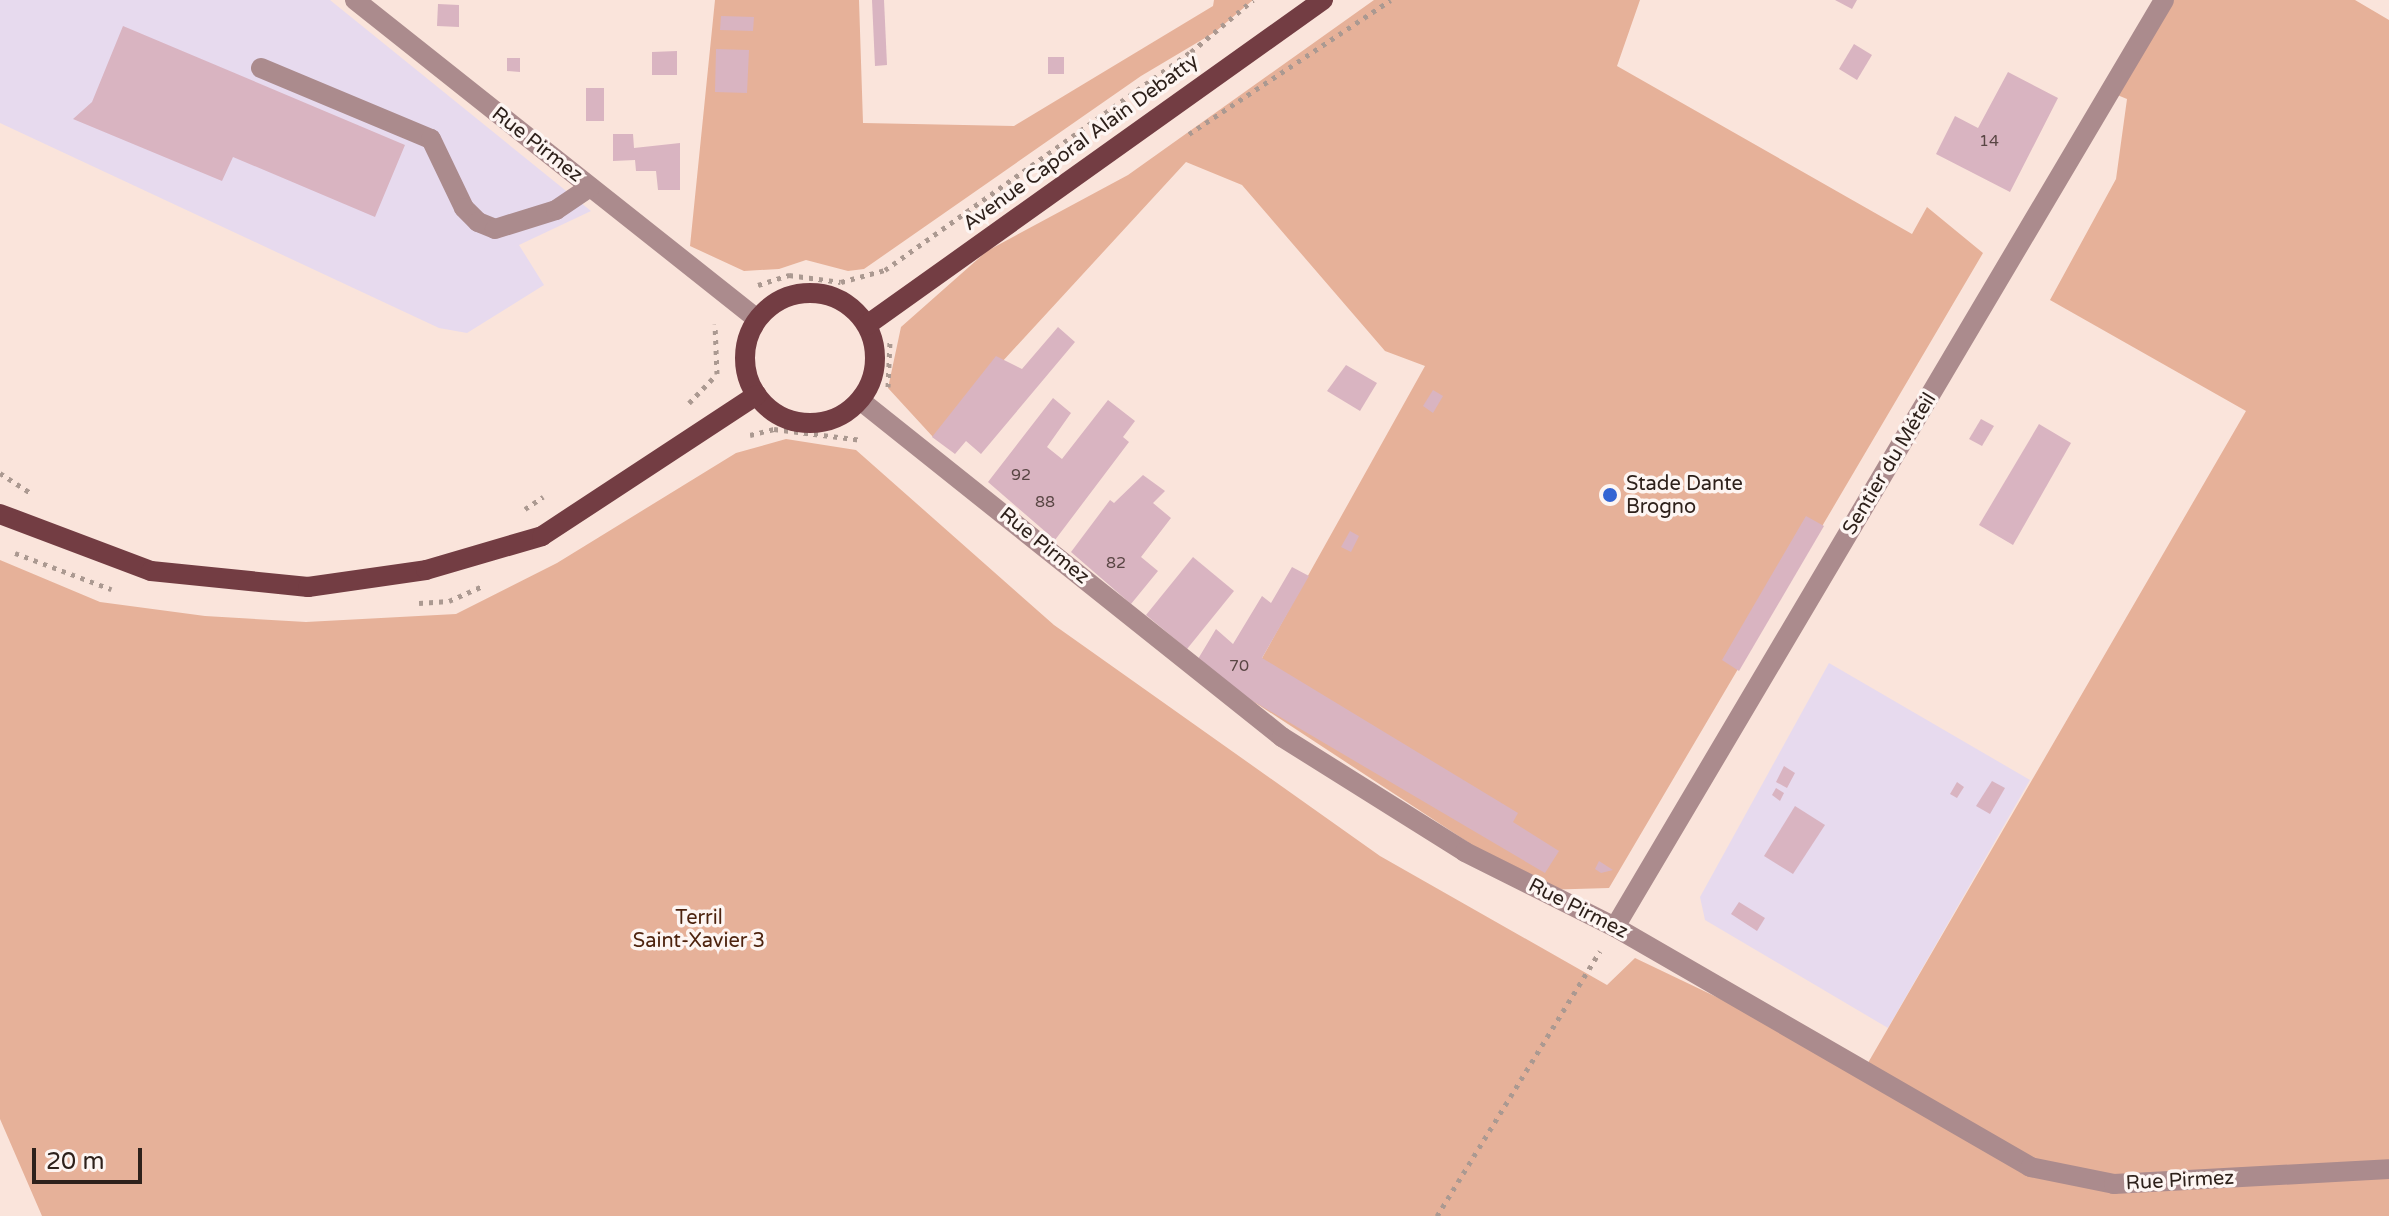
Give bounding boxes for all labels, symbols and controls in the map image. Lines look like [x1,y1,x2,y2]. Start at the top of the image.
street label: Avenue Caporal Alain Debatty [959,50,1203,236]
street label: Rue Pirmez [487,102,587,188]
house number: 14 [1979,131,1999,151]
street label: Sentier du Méteil [1838,389,1942,539]
house number: 92 [1011,465,1031,485]
place label: Stade Dante Brogno [1626,472,1743,519]
marker: Stade Dante Brogno [1601,486,1619,504]
house number: 88 [1035,492,1055,512]
street label: Rue Pirmez [994,503,1094,589]
house number: 82 [1106,553,1126,573]
house number: 70 [1229,656,1249,676]
street label: Rue Pirmez [1524,874,1632,944]
park label: Terril Saint-Xavier 3 [633,906,765,953]
scale bar [36,1132,146,1182]
text: 20 m [46,1147,104,1176]
street label: Rue Pirmez [2125,1166,2235,1196]

